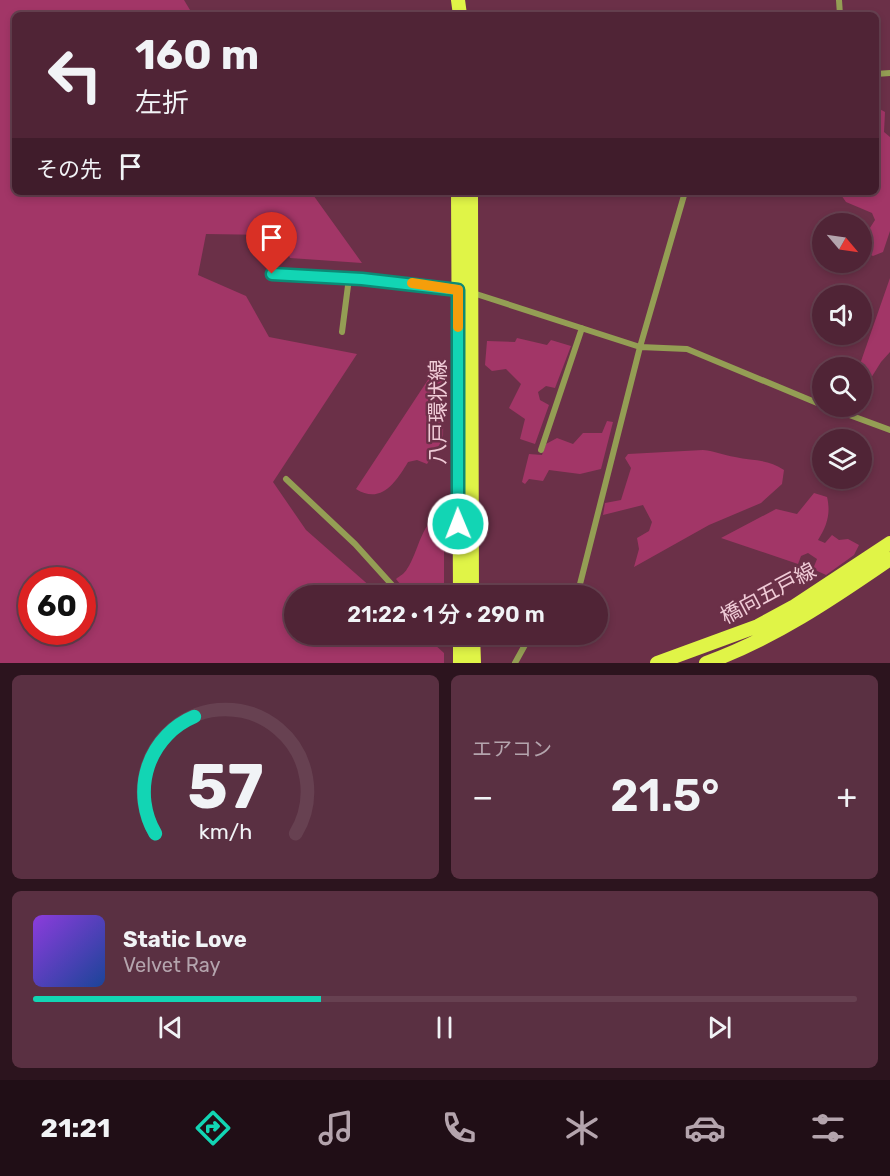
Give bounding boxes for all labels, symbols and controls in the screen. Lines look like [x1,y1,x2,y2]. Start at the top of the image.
text: 160 m [135,30,259,80]
icon: left [36,36,114,114]
text: 左折 [135,87,189,119]
icon: arrive [114,150,147,183]
text: その先 [36,156,102,183]
pin [246,212,297,274]
north arrow [812,213,872,273]
map controls [812,213,872,489]
icon: arrive [255,221,288,254]
button: sound [812,285,872,345]
button: search [812,357,872,417]
street label: 八戸環状線 [425,360,450,465]
button: layers [812,429,872,489]
position arrow [426,492,490,556]
street label: 橋向五戸線 [716,557,820,629]
speed limit sign: 60 [18,567,96,645]
text: 21:22 · 1 分 · 290 m [347,601,545,628]
text: エアコン [472,737,552,761]
text: 57 [187,750,264,824]
text: 21.5° [610,769,720,822]
text: − [472,777,493,816]
text: + [836,777,857,816]
text: km/h [199,819,252,844]
text: Static Love [123,926,247,953]
text: Velvet Ray [123,953,221,977]
icon: previous [154,1011,187,1044]
icon: pause [428,1011,461,1044]
icon: next [703,1011,736,1044]
icon: directions [192,1107,234,1149]
icon: music [315,1107,357,1149]
icon: phone [438,1107,480,1149]
icon: climate [561,1107,603,1149]
icon: car [684,1107,726,1149]
icon: filters [807,1107,849,1149]
text: 21:21 [41,1112,110,1144]

